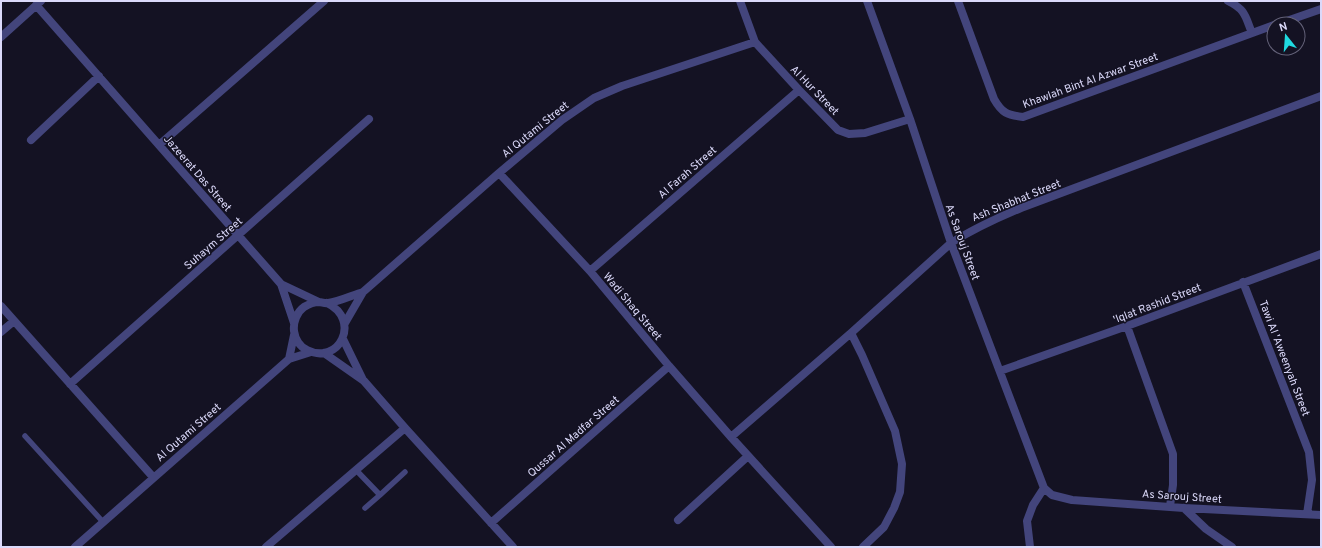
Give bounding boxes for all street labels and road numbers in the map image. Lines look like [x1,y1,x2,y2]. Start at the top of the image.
street label: Khawlah Bint Al Azwar Street [1021,50,1160,112]
street label: Al Hur Street [787,63,842,119]
street label: Al Qutami Street [499,98,572,161]
street label: Jazeerat Das Street [160,132,234,215]
street label: Al Farah Street [655,143,720,202]
street label: Ash Shabhat Street [970,177,1063,225]
street label: As Sarouj Street [942,202,982,282]
street label: Suhaym Street [182,215,246,273]
street label: Wadi Shaq Street [600,270,665,343]
street label: 'Iqlat Rashid Street [1111,281,1203,327]
street label: Tawi Al 'Aweenyah Street [1255,298,1313,418]
street label: Qussar Al Madfar Street [525,393,622,480]
street label: Al Qutami Street [153,401,224,465]
street label: As Sarouj Street [1142,487,1222,507]

